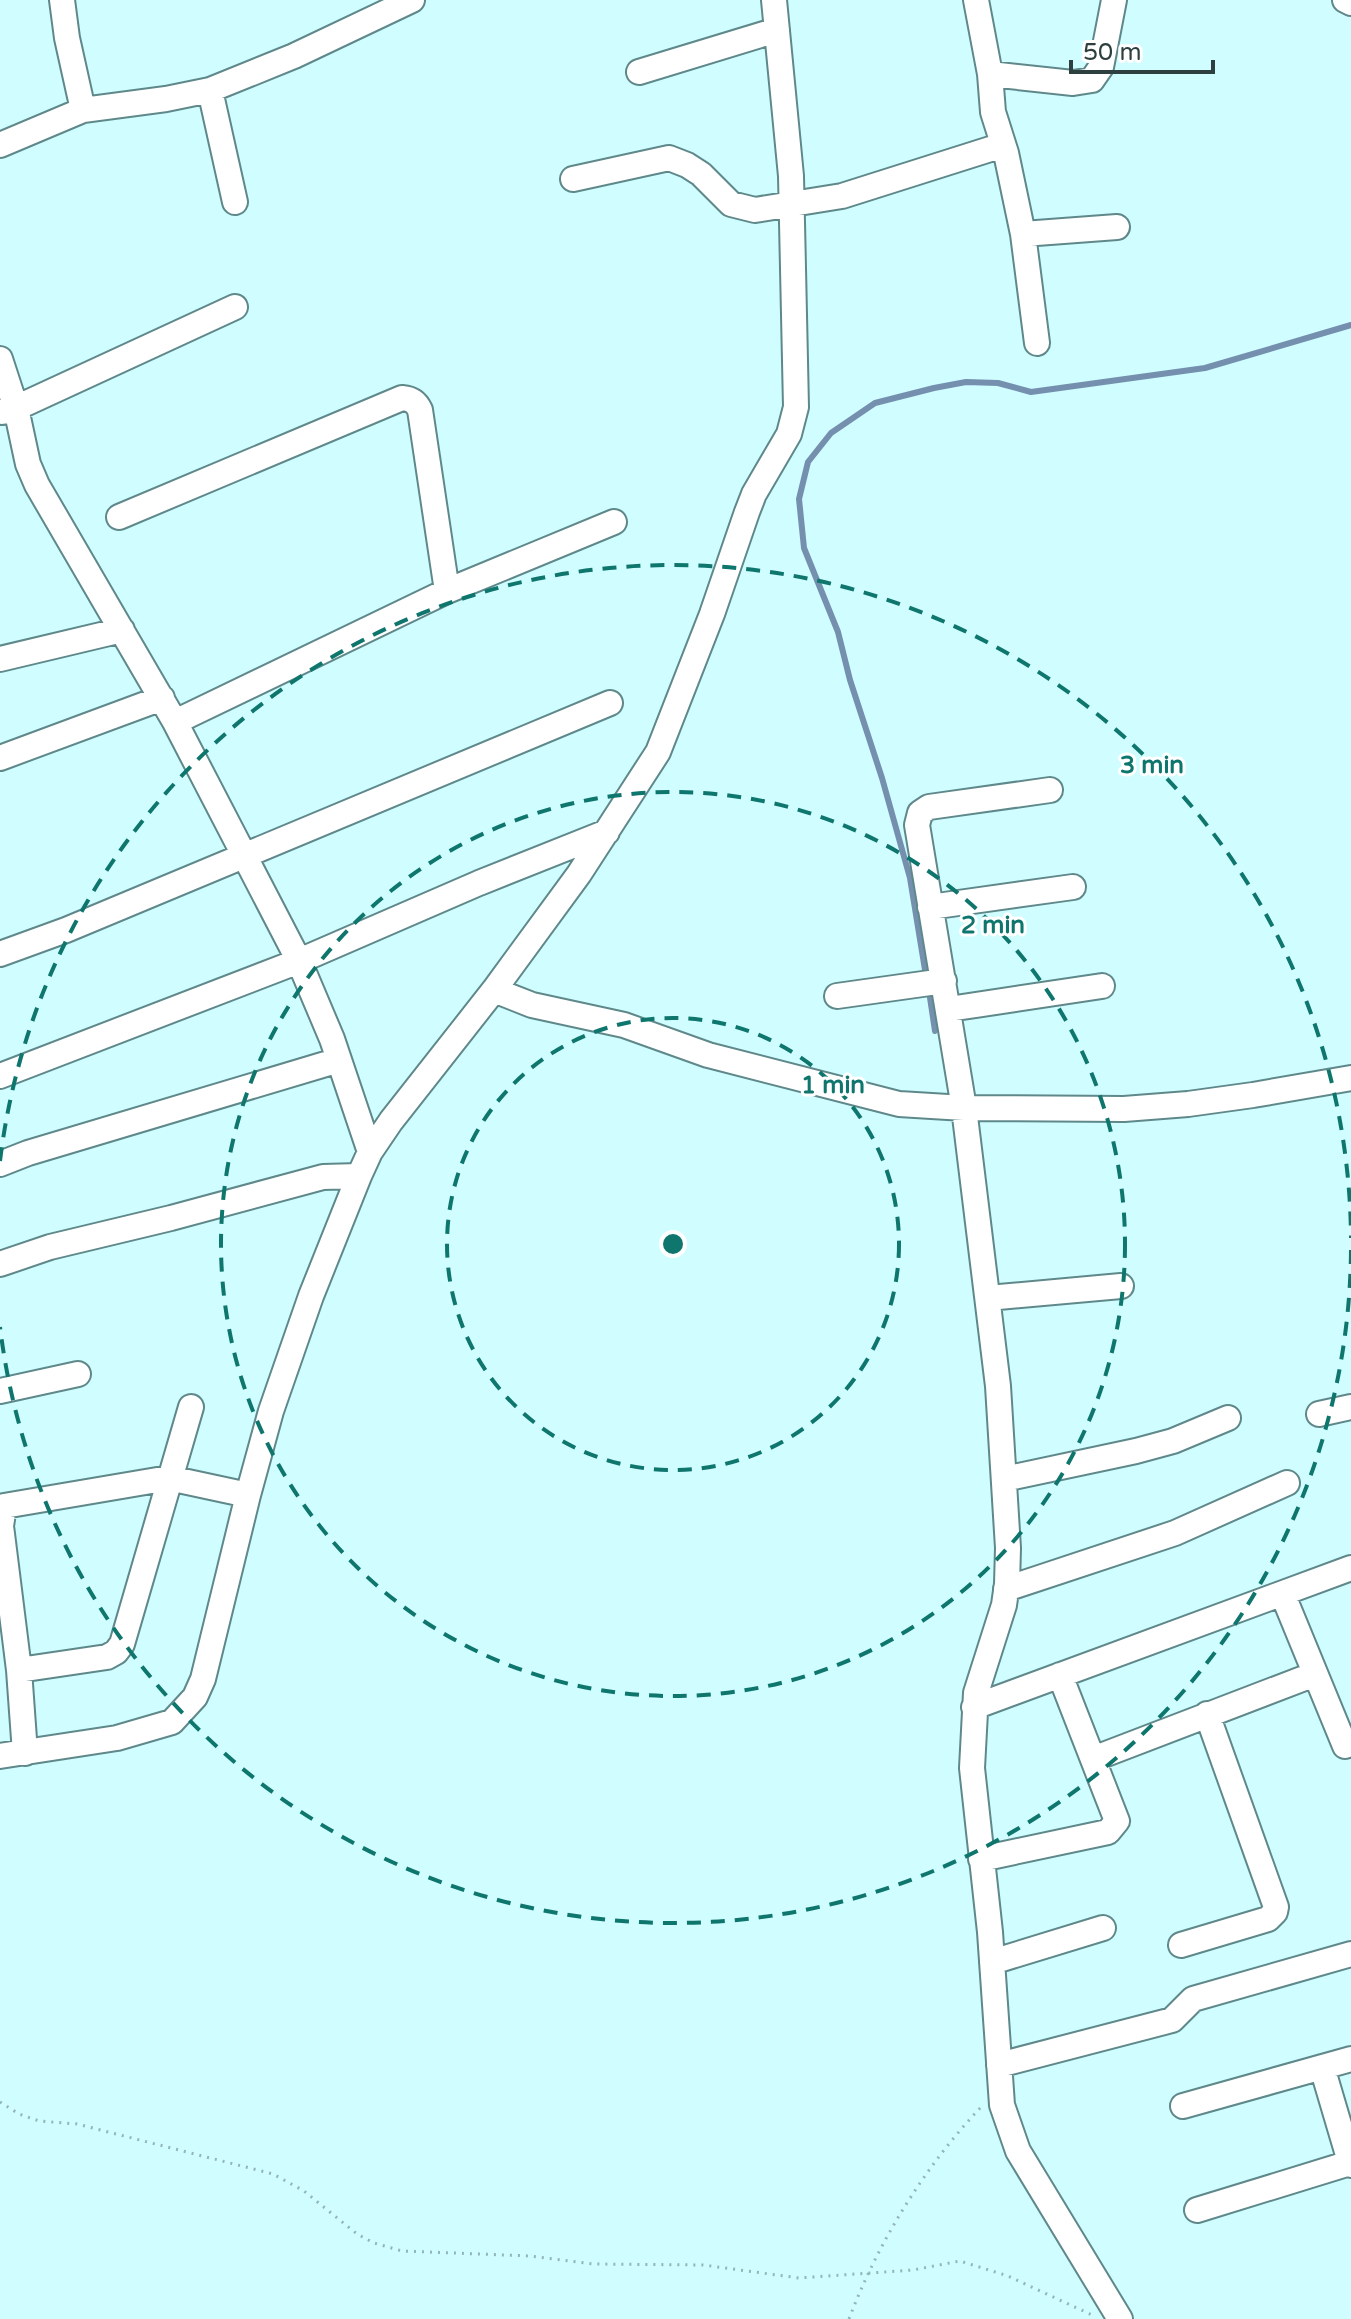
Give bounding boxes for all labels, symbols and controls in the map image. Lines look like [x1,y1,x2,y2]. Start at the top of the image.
scale bar [1071,24,1213,74]
text: 50 m [1083,38,1141,67]
text: 3 min [1120,751,1184,780]
text: 2 min [961,911,1025,940]
text: 1 min [801,1071,865,1100]
centre of rings [659,1230,687,1258]

